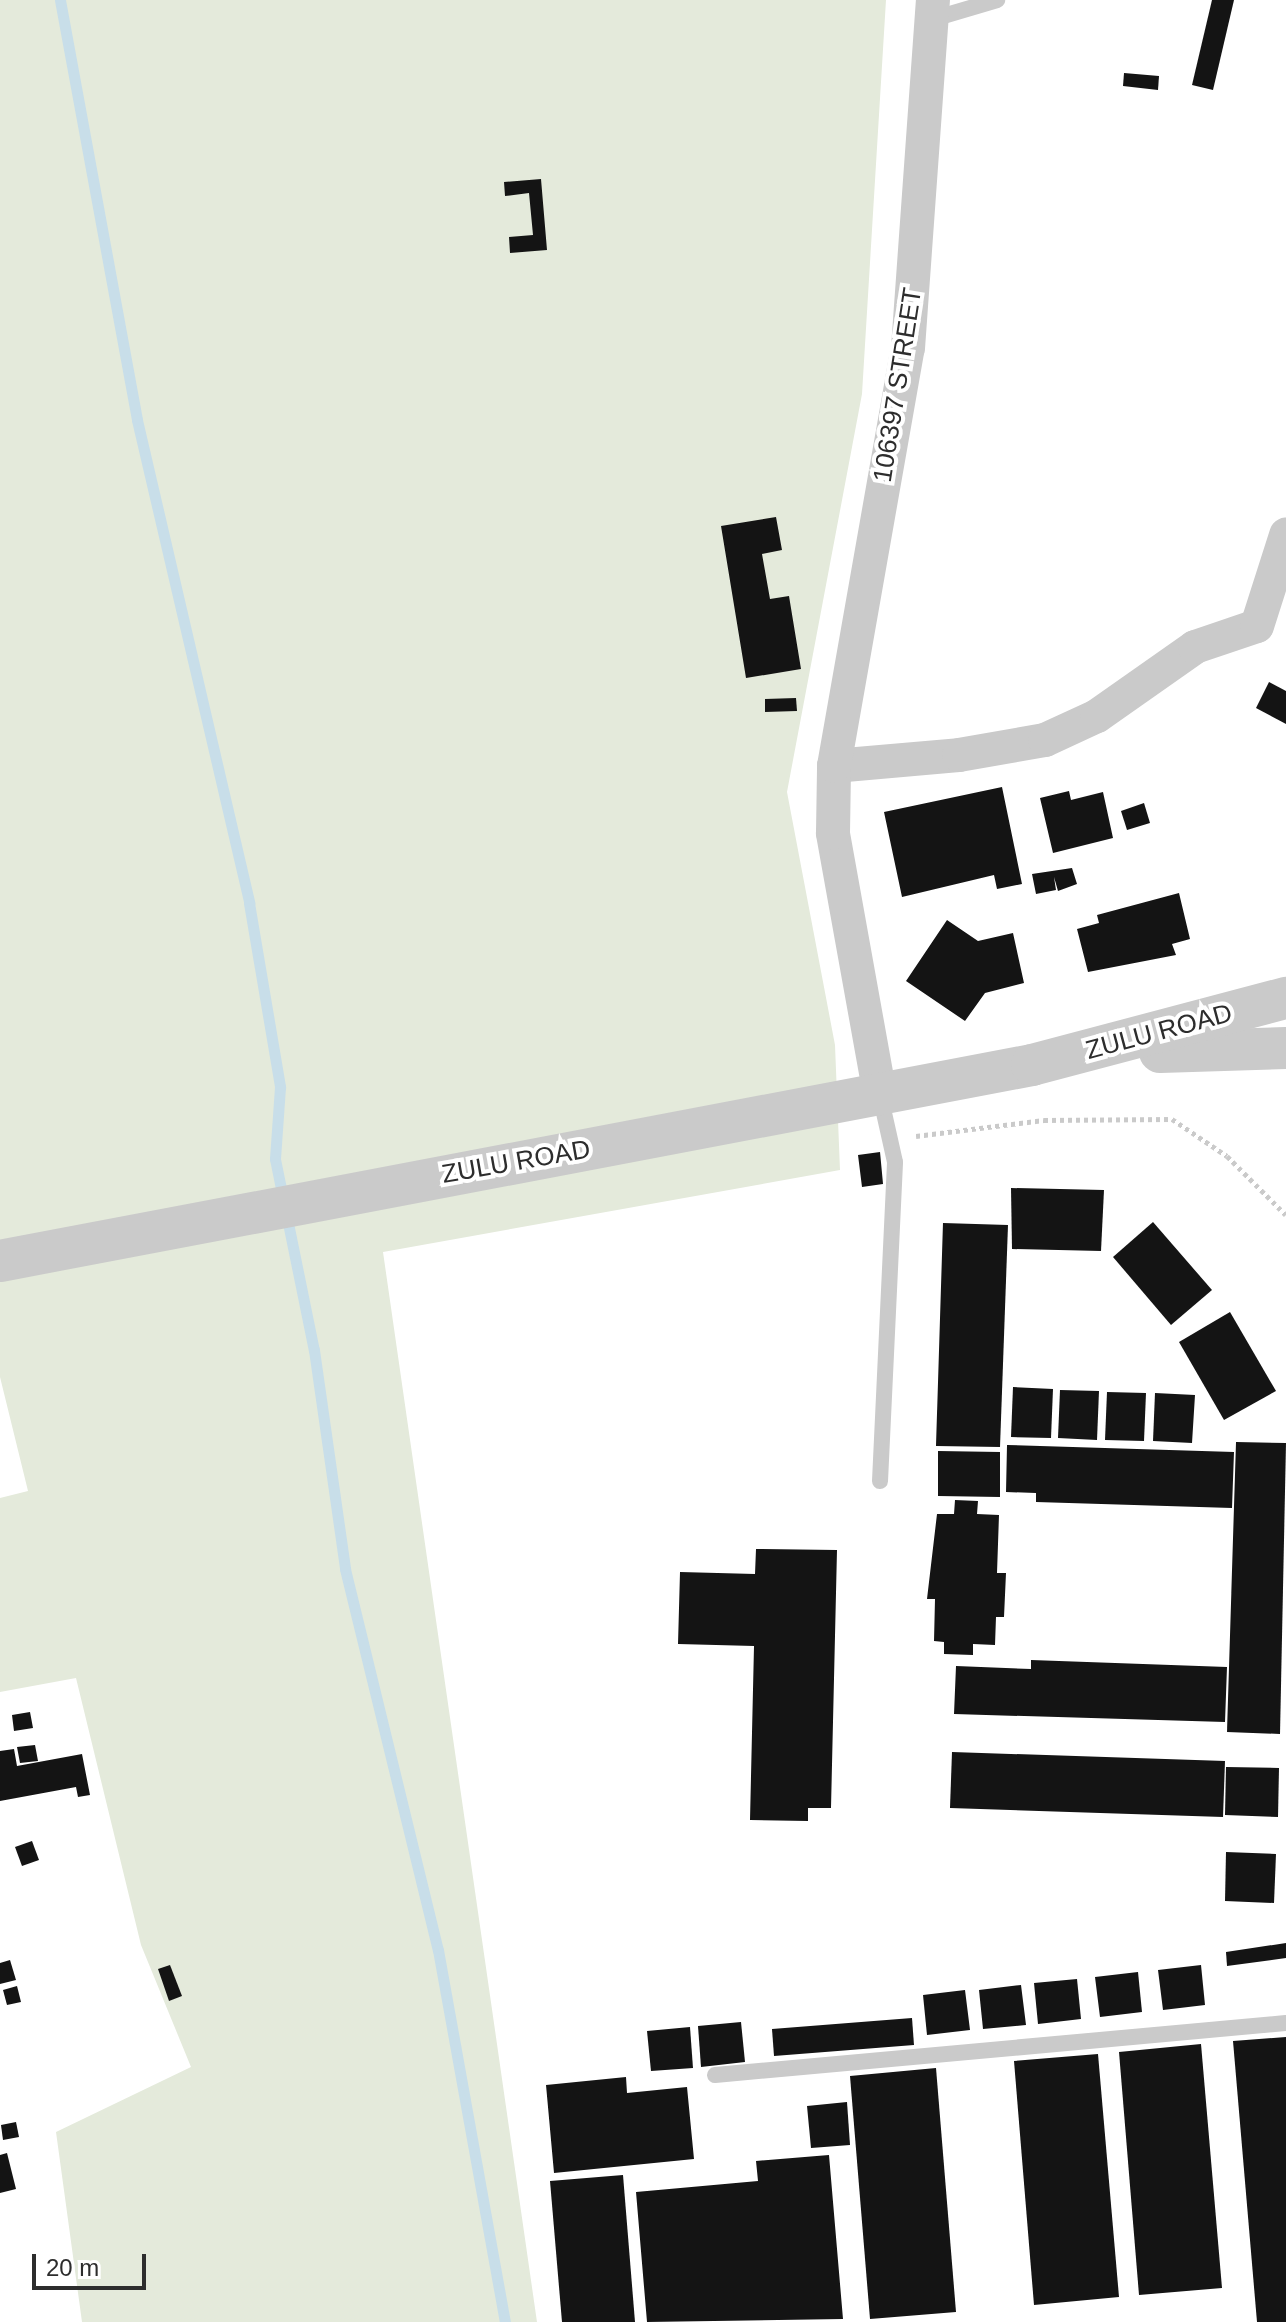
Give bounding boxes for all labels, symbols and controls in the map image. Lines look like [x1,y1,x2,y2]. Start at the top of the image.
street label: 106397 STREET [867,285,929,485]
street label: ZULU ROAD [1082,997,1236,1067]
street label: ZULU ROAD [439,1134,593,1190]
scale bar [36,2238,150,2288]
text: 20 m [46,2254,99,2281]

